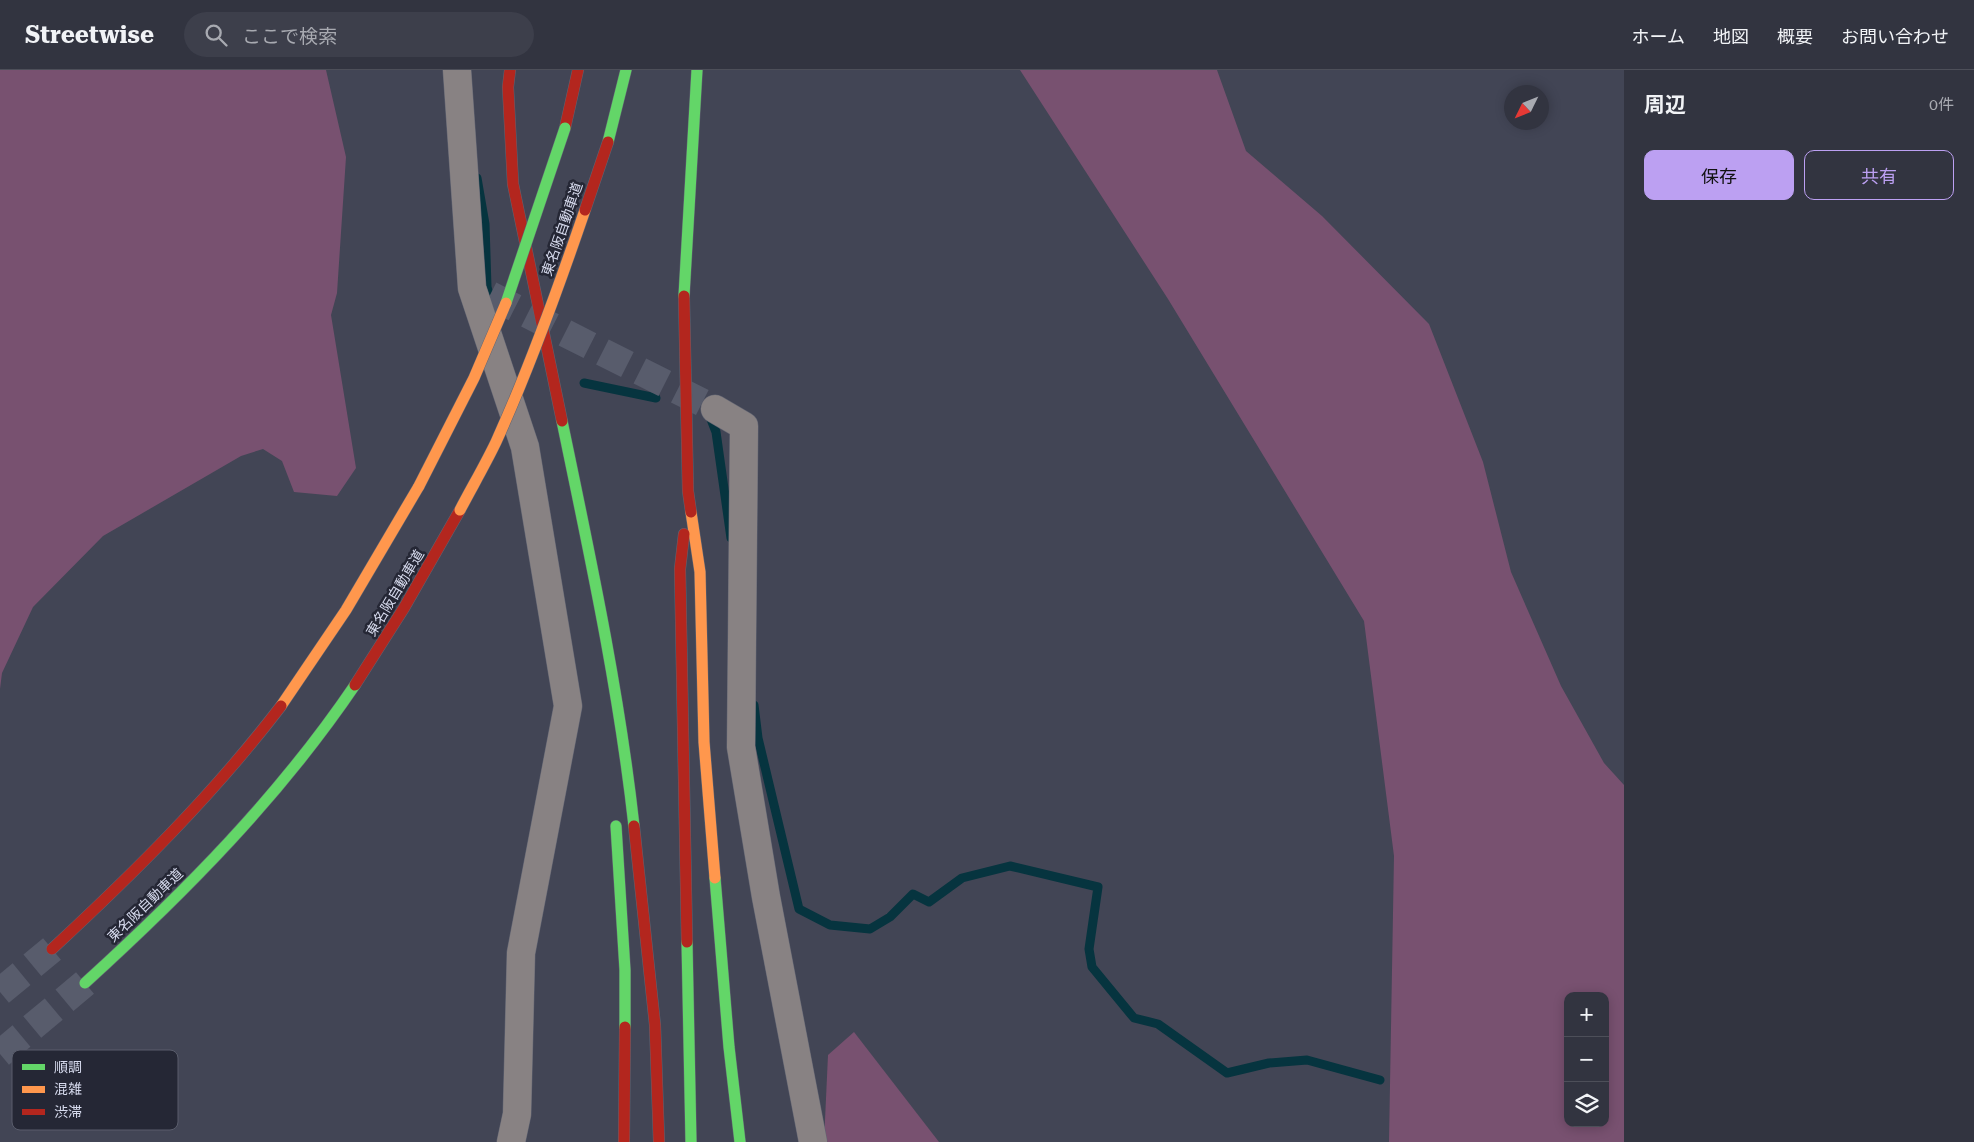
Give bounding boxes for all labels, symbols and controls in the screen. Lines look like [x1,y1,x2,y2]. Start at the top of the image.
search box [184,12,534,57]
text: Streetwise [25,21,154,49]
icon: search [202,21,230,49]
text: ここで検索 [242,25,337,48]
text: ホーム [1632,26,1685,47]
text: 地図 [1713,26,1749,47]
text: 概要 [1777,26,1813,47]
text: お問い合わせ [1841,26,1949,47]
north arrow [1504,85,1549,130]
text: 周辺 [1644,93,1686,117]
text: 0件 [1929,95,1954,114]
button: 保存 [1644,150,1794,200]
button: 共有 [1804,150,1954,200]
street label: 東名阪自動車道 [538,180,586,278]
street label: 東名阪自動車道 [363,547,427,639]
street label: 東名阪自動車道 [104,865,186,945]
map controls [1564,992,1609,1127]
button: + [1564,992,1609,1037]
button: − [1564,1037,1609,1082]
legend [12,1050,178,1130]
text: 順調 [54,1059,82,1075]
text: 混雑 [54,1081,82,1097]
button: layers [1564,1082,1609,1127]
text: 渋滞 [54,1104,82,1120]

